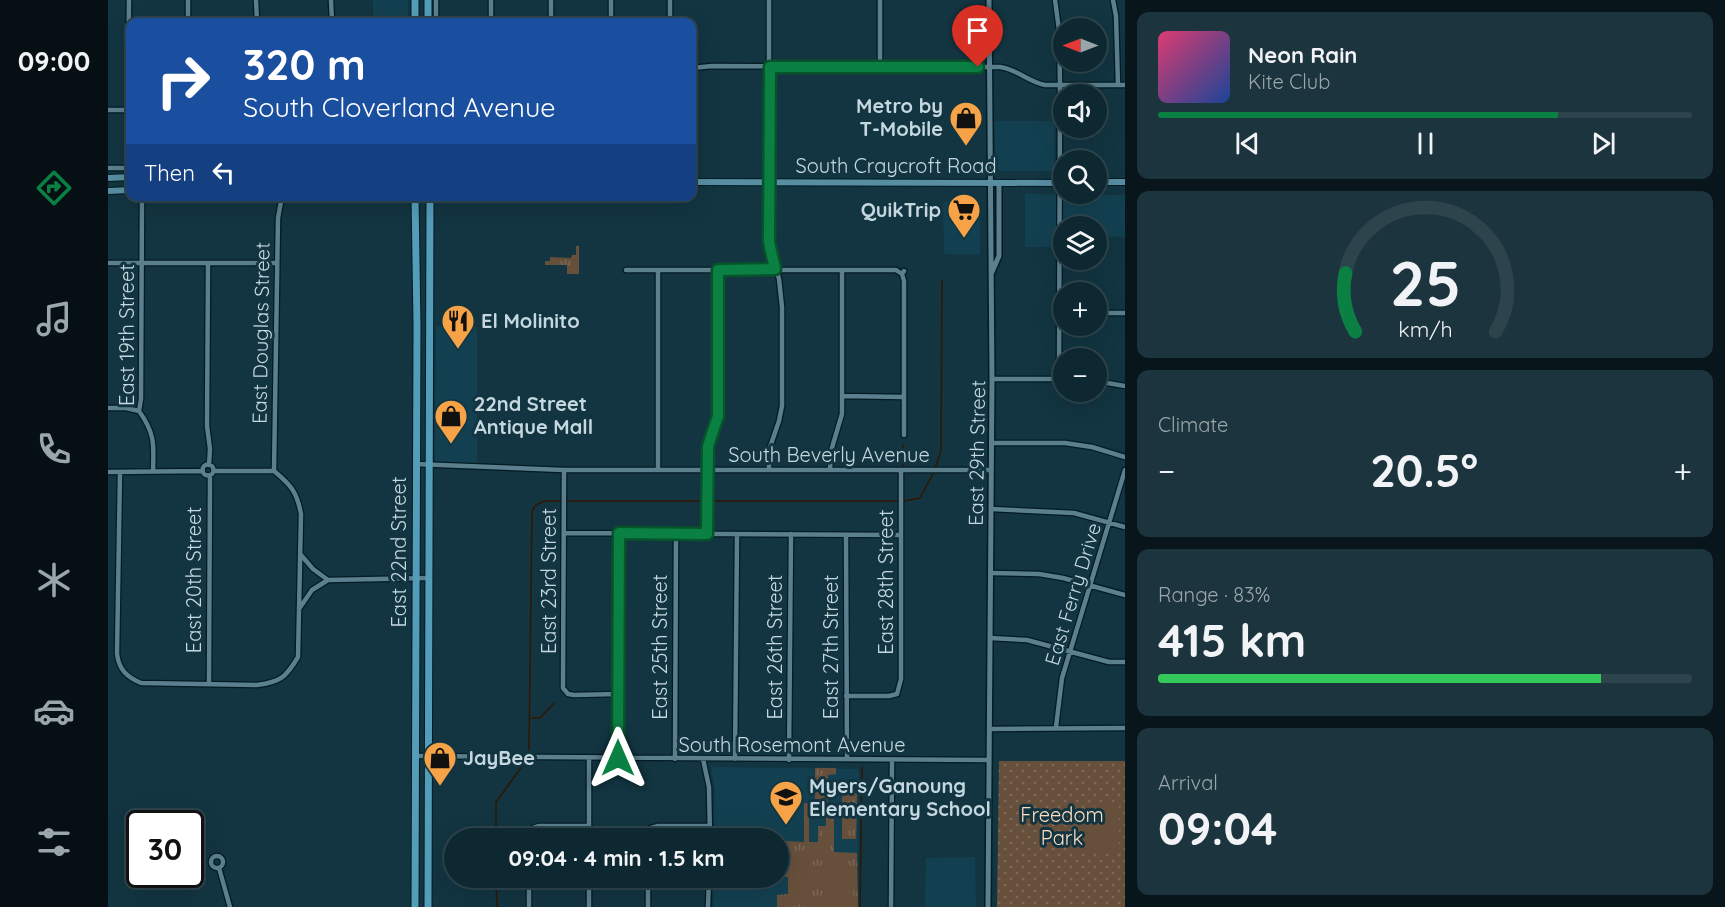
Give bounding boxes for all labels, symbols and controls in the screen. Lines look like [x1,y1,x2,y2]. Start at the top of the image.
pin [952,5,1003,67]
icon: arrive [961,14,994,47]
north arrow [1053,18,1107,72]
map controls [1053,18,1107,402]
text: 320 m [243,38,366,91]
text: Neon Rain [1248,41,1357,69]
icon: right [144,42,222,120]
text: 09:00 [18,44,90,78]
text: Kite Club [1248,69,1330,94]
button: sound [1053,84,1107,138]
text: South Cloverland Avenue [243,90,556,124]
place label: Metro by T-Mobile [856,93,943,141]
shop icon: Metro by T-Mobile [948,100,984,147]
icon: previous [1231,127,1264,160]
icon: pause [1409,127,1442,160]
icon: next [1587,127,1620,160]
button: search [1053,150,1107,204]
street label: South Craycroft Road [795,153,997,178]
icon: left [207,156,240,189]
text: Then [144,159,195,187]
icon: directions [33,167,75,209]
supermarket icon: QuikTrip [946,192,982,239]
place label: QuikTrip [861,197,941,222]
button: layers [1053,216,1107,270]
street label: East Douglas Street [246,242,275,424]
text: 25 [1389,244,1461,322]
street label: East 19th Street [114,264,139,406]
button: + [1053,282,1107,336]
icon: music [33,298,75,340]
restaurant icon: El Molinito [440,303,476,350]
place label: El Molinito [481,308,580,333]
text: km/h [1398,316,1452,342]
button: − [1053,348,1107,402]
street label: East 29th Street [963,380,990,526]
place label: 22nd Street Antique Mall [474,391,593,439]
shop icon: 22nd Street Antique Mall [433,398,469,445]
text: Climate [1158,412,1228,437]
icon: phone [33,428,75,470]
street label: South Beverly Avenue [728,442,930,467]
text: 20.5° [1370,442,1478,498]
text: − [1158,450,1175,491]
text: + [1673,450,1692,491]
street label: East 22nd Street [386,476,411,628]
street label: East 20th Street [181,507,206,653]
street label: East 23rd Street [536,508,561,654]
street label: East 28th Street [873,509,898,655]
street label: East Ferry Drive [1039,520,1106,668]
icon: climate [33,559,75,601]
street label: East 25th Street [647,574,672,720]
street label: East 26th Street [762,574,787,720]
street label: East 27th Street [818,575,843,719]
text: Range · 83% [1158,582,1270,607]
text: 415 km [1158,612,1306,668]
icon: car [33,690,75,732]
position arrow [586,726,650,790]
street label: South Rosemont Avenue [679,732,905,757]
shop icon: JayBee [422,740,458,787]
place label: JayBee [463,745,535,770]
text: Arrival [1158,770,1218,795]
place label: Myers/Ganoung Elementary School [809,773,991,821]
school or university icon: Myers/Ganoung Elementary School [768,779,804,826]
text: 09:04 [1158,800,1278,856]
park label: Freedom Park [1020,802,1104,850]
speed limit sign: 30 [126,810,204,888]
icon: filters [33,821,75,863]
text: 09:04 · 4 min · 1.5 km [508,844,725,872]

